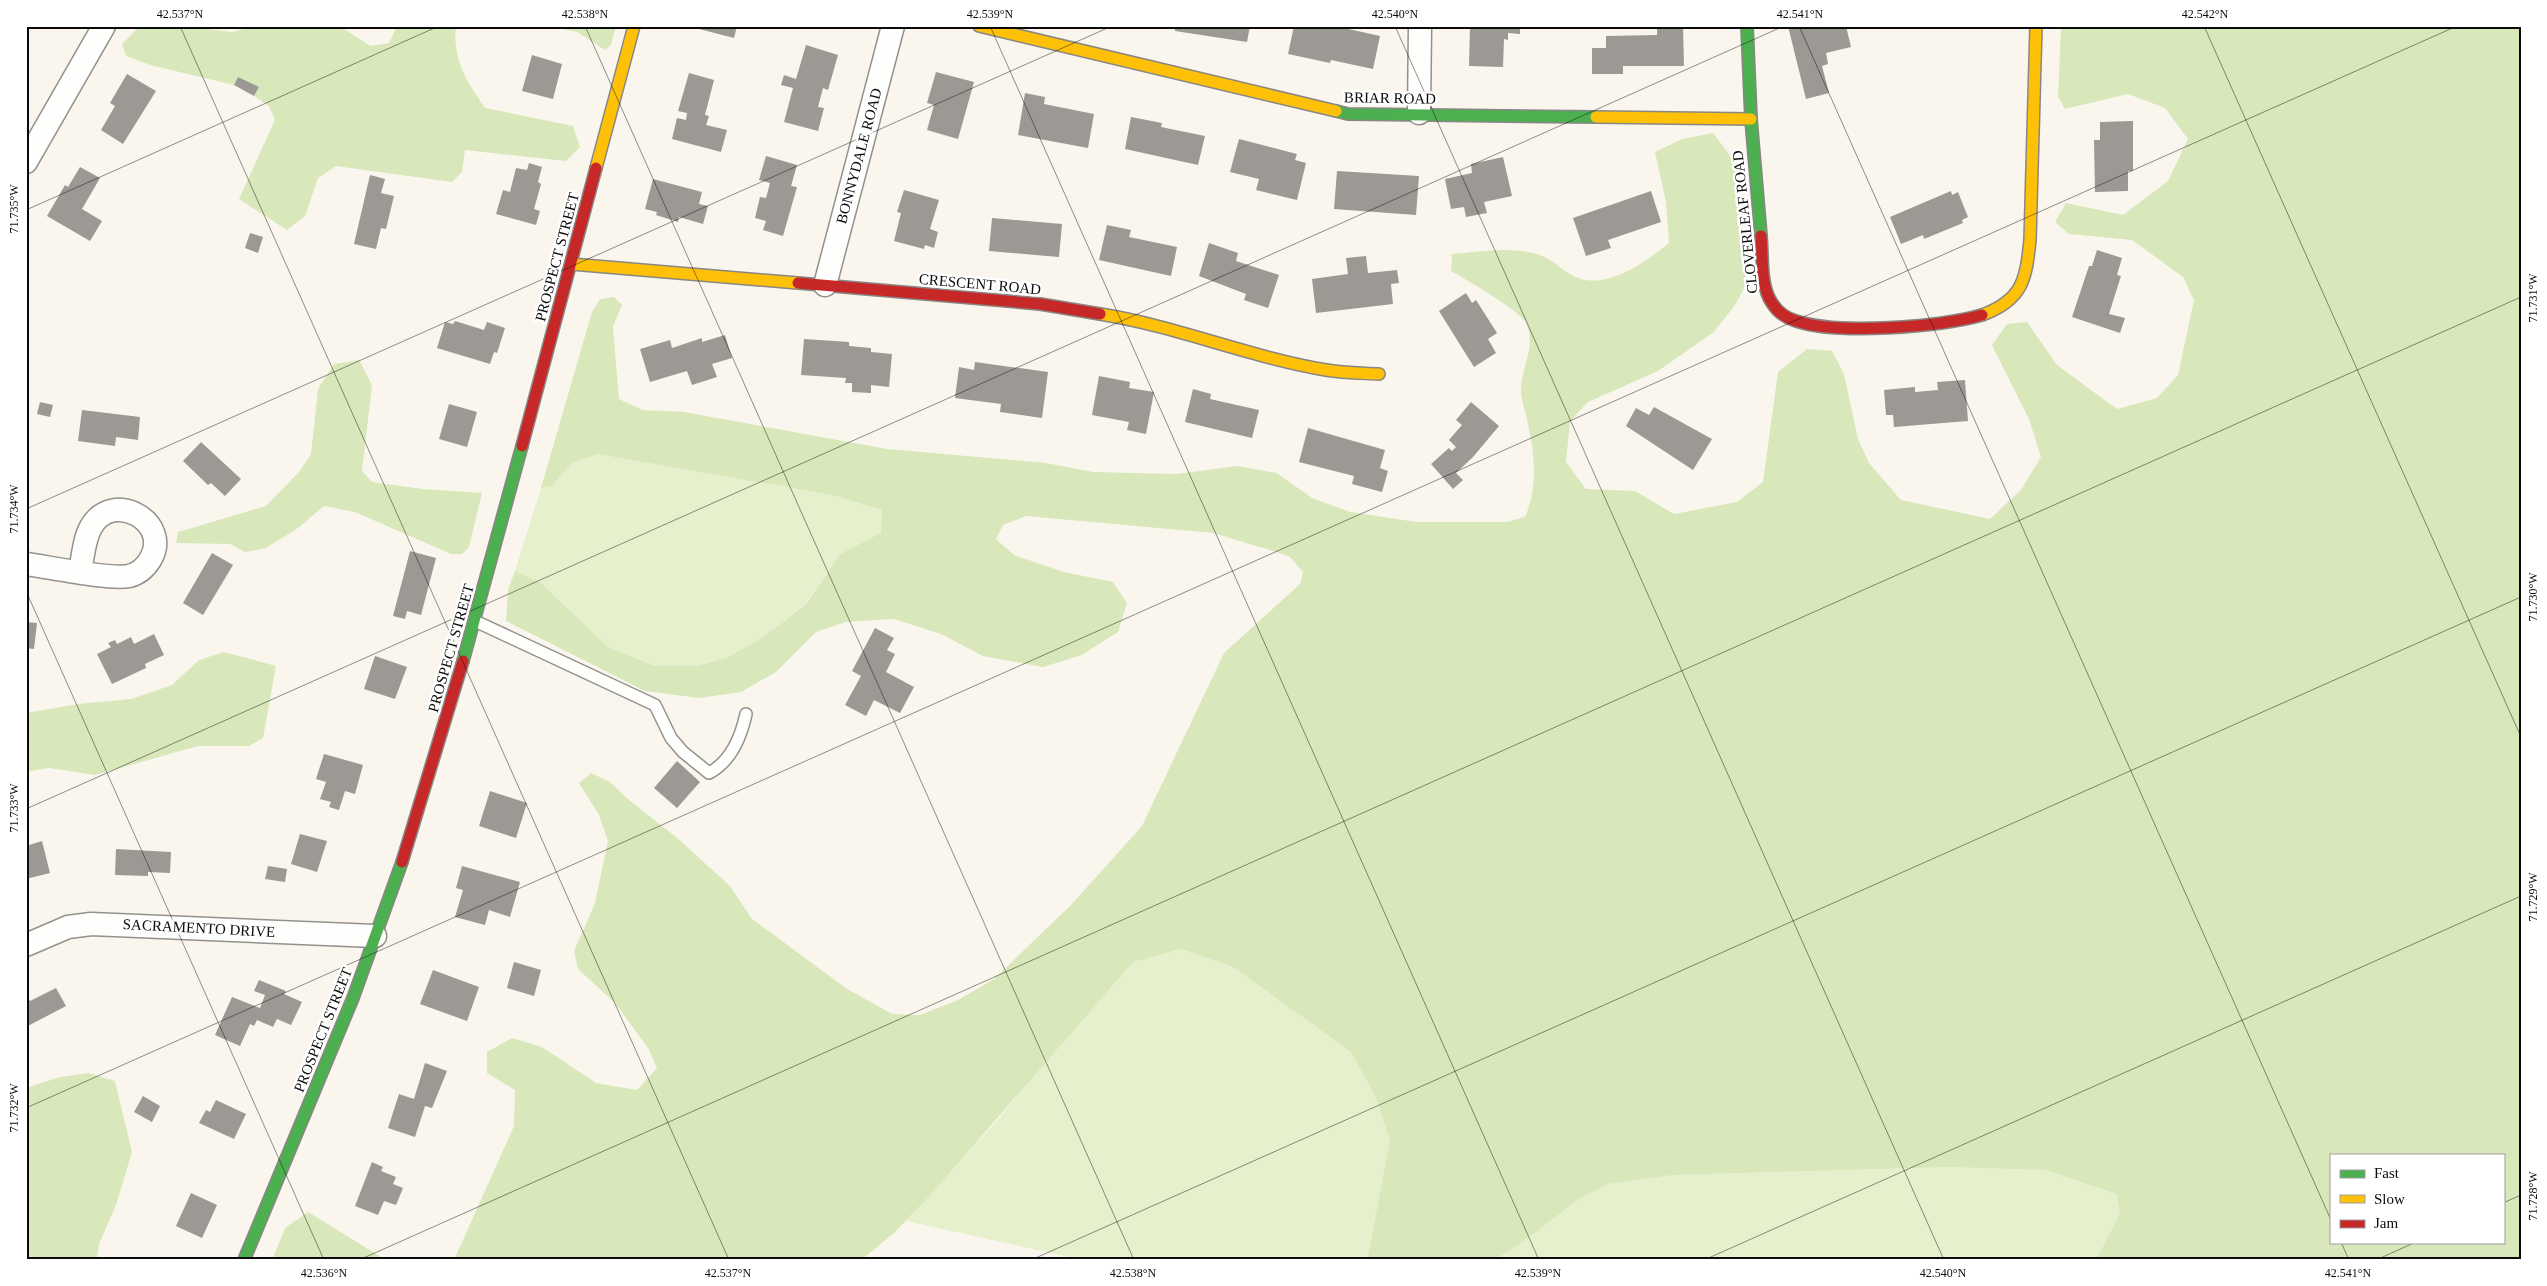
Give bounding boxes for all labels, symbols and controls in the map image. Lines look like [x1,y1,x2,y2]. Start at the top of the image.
text: 42.537°N [157,7,204,21]
text: 42.538°N [562,7,609,21]
text: 42.539°N [967,7,1014,21]
text: 42.540°N [1372,7,1419,21]
text: 42.541°N [1777,7,1824,21]
text: 42.542°N [2182,7,2229,21]
street label: BONNYDALE ROAD [833,86,885,225]
street label: BRIAR ROAD [1344,89,1436,107]
street label: CLOVERLEAF ROAD [1730,150,1760,294]
text: 71.735°W [7,184,21,234]
street label: PROSPECT STREET [532,191,582,323]
street label: CRESCENT ROAD [918,271,1042,297]
text: 71.731°W [2526,273,2540,323]
text: 71.734°W [7,484,21,534]
text: 71.730°W [2526,572,2540,622]
street label: PROSPECT STREET [425,582,477,714]
text: 71.733°W [7,783,21,833]
text: 71.729°W [2526,872,2540,922]
street label: SACRAMENTO DRIVE [122,916,276,940]
street label: PROSPECT STREET [291,965,355,1095]
text: 71.732°W [7,1083,21,1133]
legend [2330,1154,2504,1244]
text: Fast [2374,1165,2400,1181]
text: 71.728°W [2526,1171,2540,1221]
text: Slow [2374,1191,2405,1207]
text: Jam [2374,1215,2398,1231]
text: 42.536°N [301,1266,348,1280]
text: 42.537°N [705,1266,752,1280]
text: 42.538°N [1110,1266,1157,1280]
text: 42.539°N [1515,1266,1562,1280]
text: 42.540°N [1920,1266,1967,1280]
text: 42.541°N [2325,1266,2372,1280]

